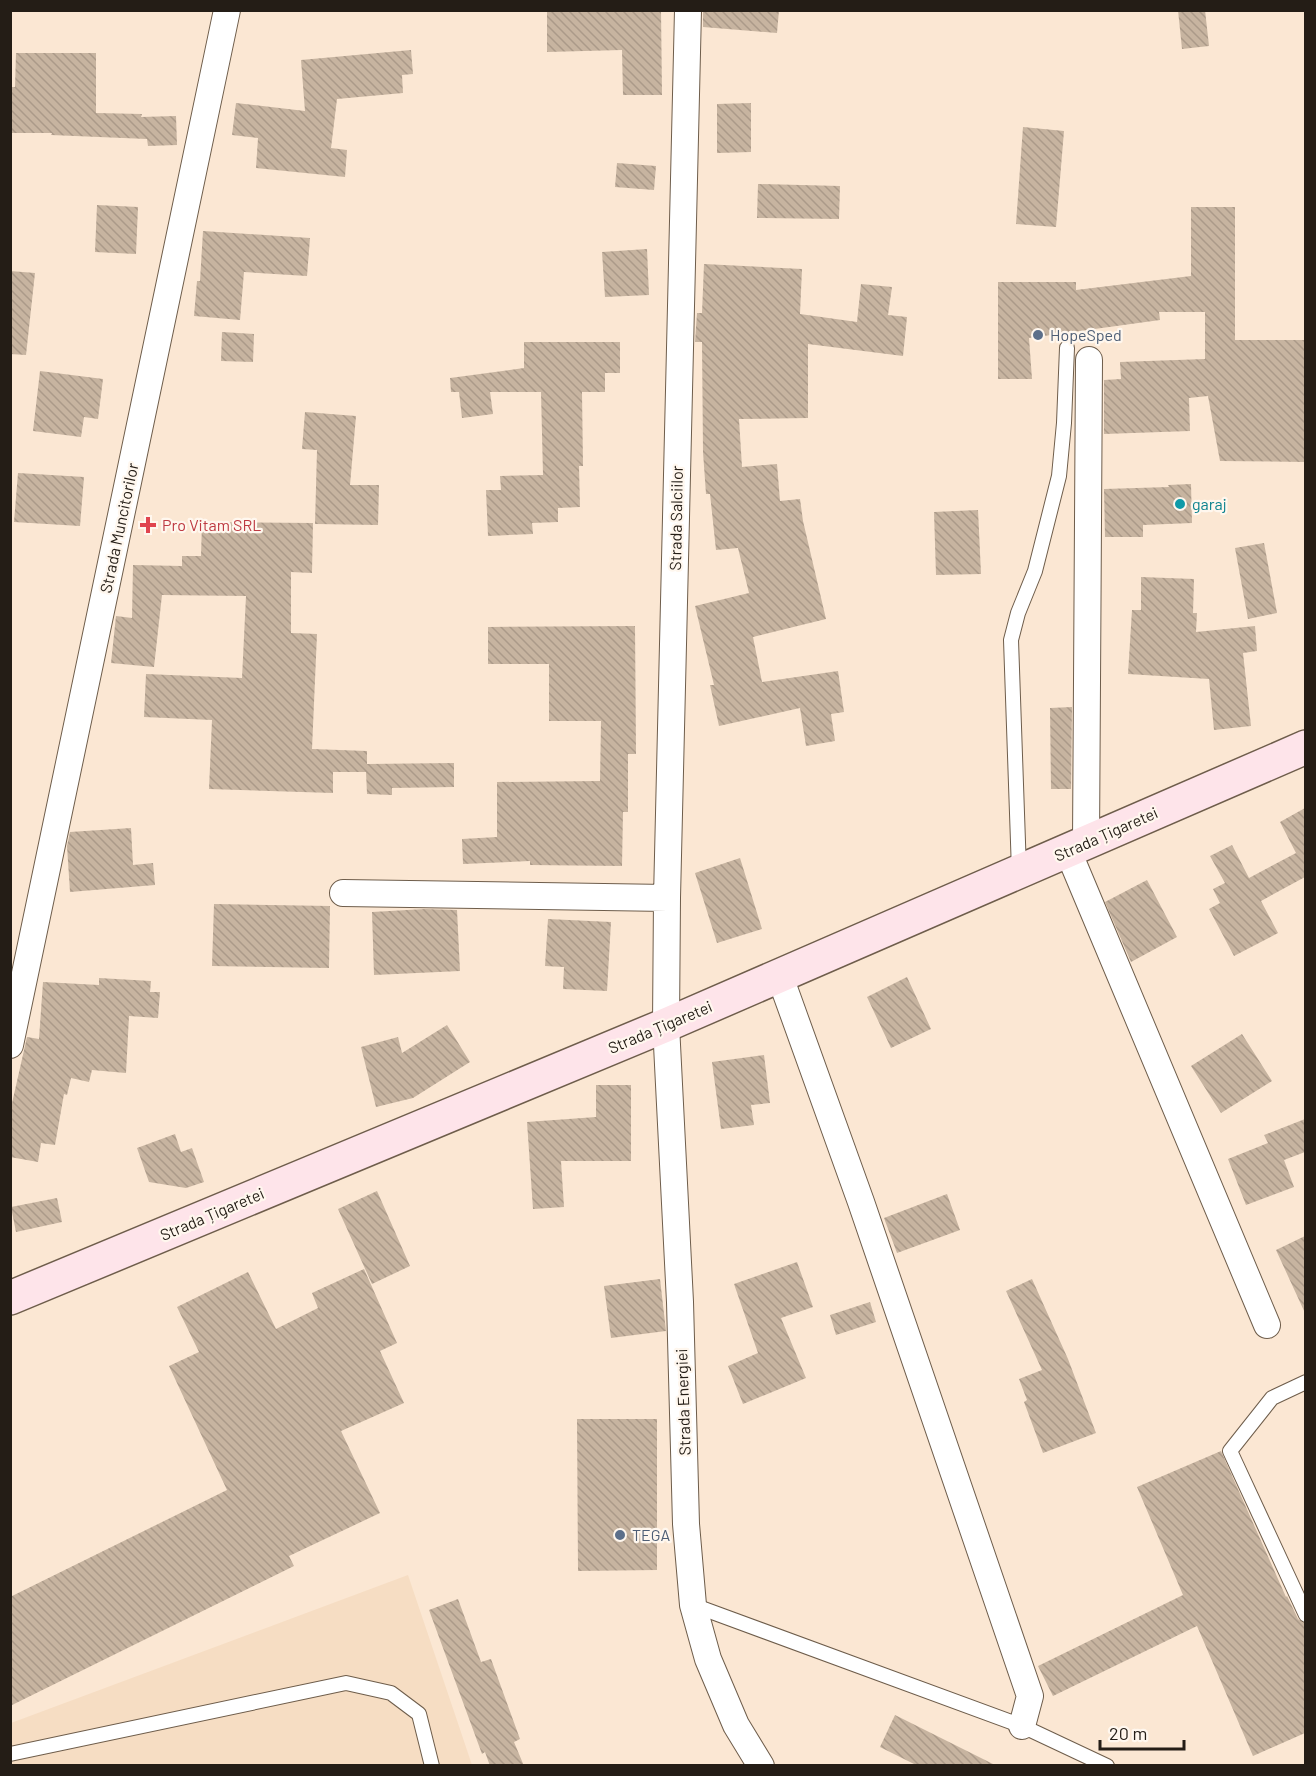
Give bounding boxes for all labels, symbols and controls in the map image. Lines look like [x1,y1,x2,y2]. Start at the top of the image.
place label: HopeSped [1050,325,1122,344]
marker: HopeSped [1031,328,1045,342]
street label: Strada Muncitorilor [95,461,142,595]
street label: Strada Salciilor [665,465,686,571]
place label: garaj [1192,494,1227,513]
marker: garaj [1173,497,1187,511]
place label: Pro Vitam SRL [162,515,261,534]
marker: Pro Vitam SRL [139,516,157,534]
street label: Strada Țigaretei [1051,802,1160,865]
street label: Strada Țigaretei [605,996,715,1057]
street label: Strada Țigaretei [157,1183,267,1244]
street label: Strada Energiei [671,1348,694,1456]
place label: TEGA [632,1525,671,1544]
marker: TEGA [613,1528,627,1542]
scale bar [1100,1713,1184,1751]
text: 20 m [1109,1722,1147,1744]

